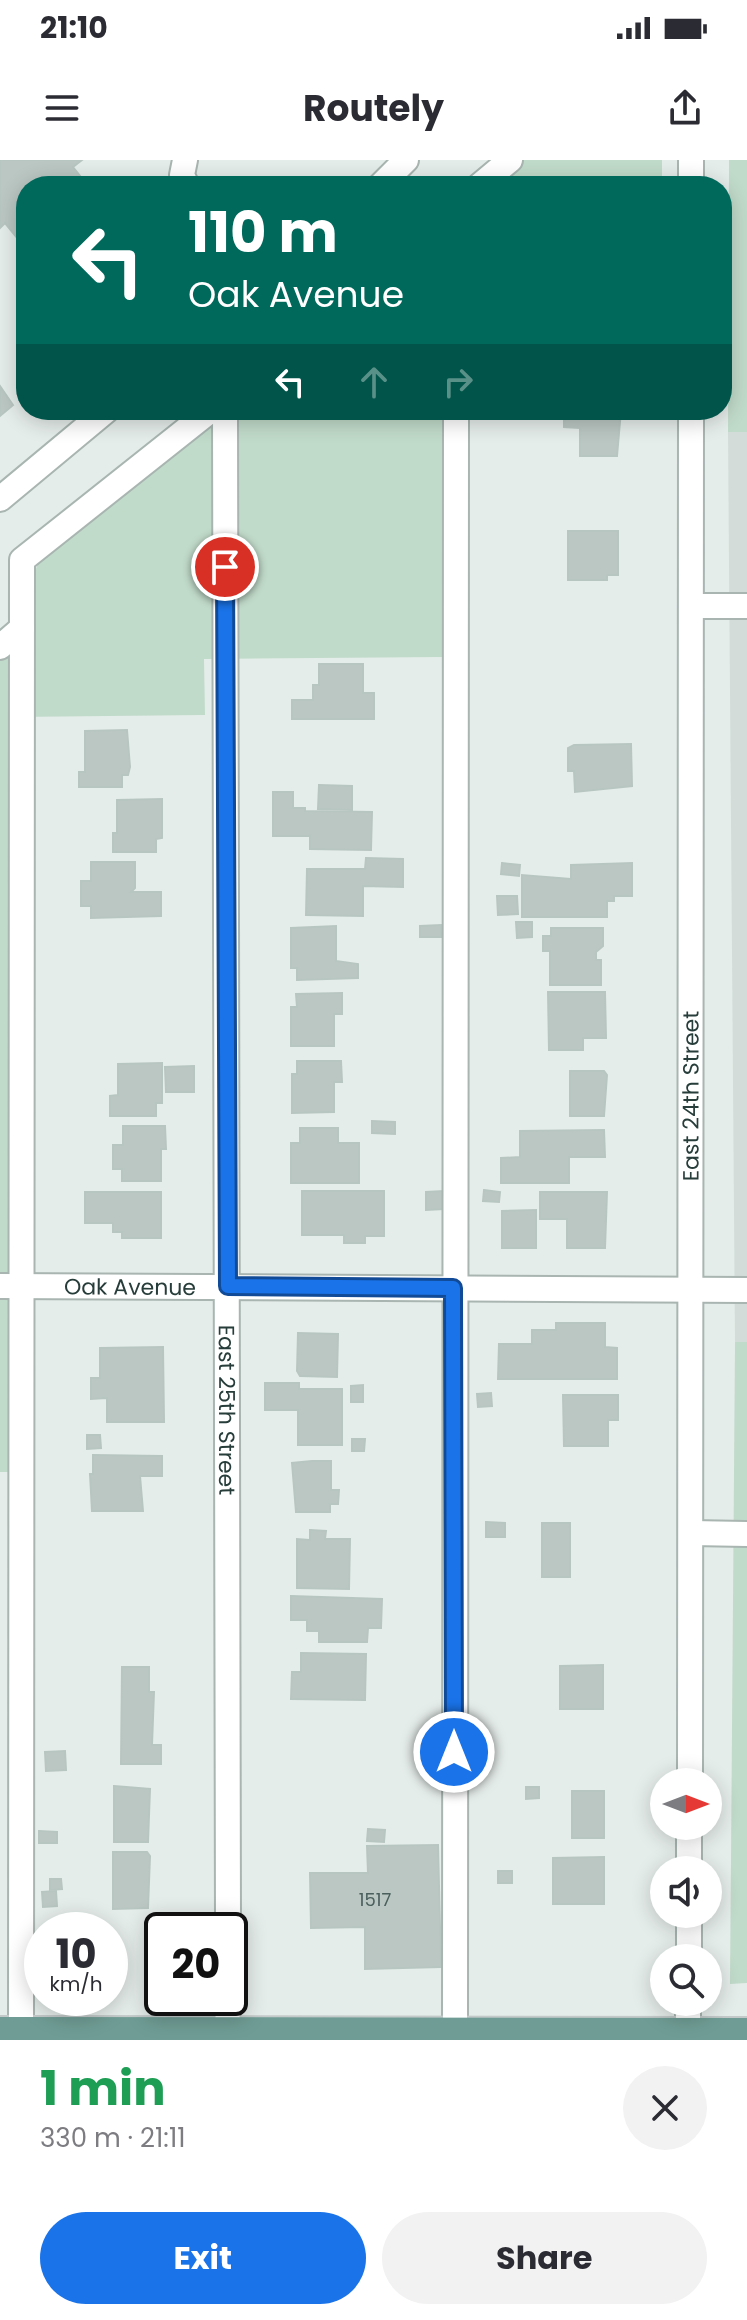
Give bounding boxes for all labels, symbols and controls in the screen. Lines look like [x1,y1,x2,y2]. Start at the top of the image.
text: 21:10 [40,6,108,49]
text: Routely [303,83,444,134]
icon: menu [40,86,84,130]
icon: share [663,86,707,130]
text: 110 m [188,193,338,272]
icon: left [56,208,160,312]
text: Oak Avenue [188,269,404,320]
icon: left [268,360,312,404]
icon: ahead [352,360,396,404]
icon: right [436,360,480,404]
pin [191,533,259,601]
icon: arrive [203,545,247,589]
street label: East 24th Street [675,1011,707,1181]
street label: Oak Avenue [64,1271,196,1303]
street label: East 25th Street [211,1325,242,1495]
position arrow [412,1710,496,1794]
north arrow [650,1768,722,1840]
map controls [650,1768,722,2016]
button: sound [650,1856,722,1928]
house number: 1517 [359,1887,391,1912]
speed limit sign: 20 [144,1912,248,2016]
text: 10 [55,1926,97,1982]
button: search [650,1944,722,2016]
text: km/h [49,1970,103,1998]
text: 1 min [40,2055,166,2122]
button: close [623,2066,707,2150]
text: 330 m · 21:11 [40,2120,186,2156]
button: Exit [40,2212,366,2304]
button: Share [382,2212,707,2304]

